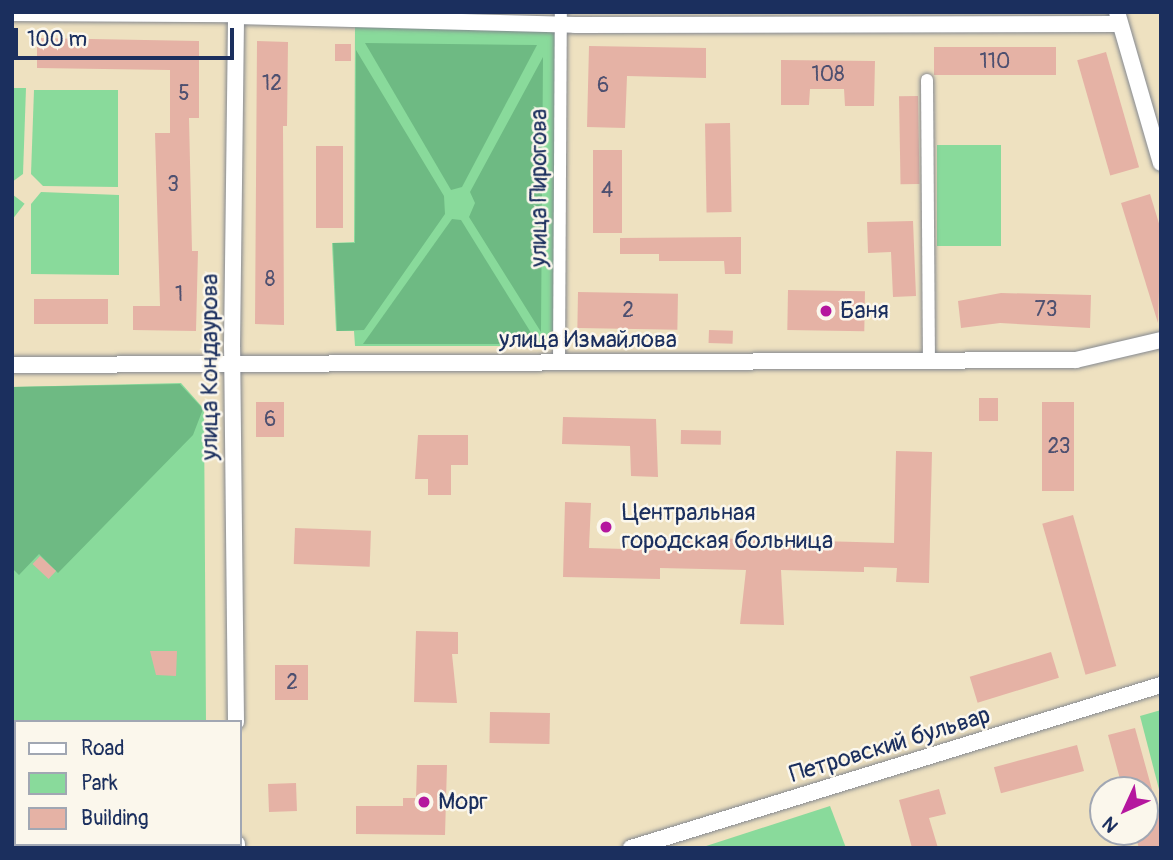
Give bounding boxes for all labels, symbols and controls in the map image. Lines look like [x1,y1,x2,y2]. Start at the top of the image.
scale bar [18,14,238,58]
text: 100 m [27,26,87,53]
house number: 110 [980,49,1010,75]
house number: 108 [811,62,845,88]
house number: 12 [262,71,282,97]
house number: 6 [597,73,609,99]
house number: 5 [178,81,190,107]
street label: улица Пирогова [525,109,553,267]
house number: 3 [167,172,179,198]
house number: 4 [601,178,613,204]
house number: 8 [265,267,275,293]
street label: улица Кондаурова [196,274,224,460]
house number: 1 [175,282,183,308]
place label: Баня [840,297,889,325]
house number: 73 [1035,297,1057,323]
house number: 2 [622,298,634,324]
marker: Баня [818,303,834,319]
street label: улица Измайлова [499,326,677,354]
house number: 6 [264,407,276,433]
house number: 23 [1048,434,1070,460]
place label: Центральная городская больница [622,499,833,555]
marker: Центральная городская больница [596,517,616,537]
house number: 2 [286,670,298,696]
street label: Петровский бульвар [786,701,994,789]
legend [14,720,242,846]
text: Road [81,735,125,762]
text: Park [81,770,118,797]
north arrow [1089,776,1159,846]
place label: Морг [438,788,488,816]
marker: Морг [416,794,432,810]
text: Building [81,805,148,832]
text: N [1098,811,1124,837]

